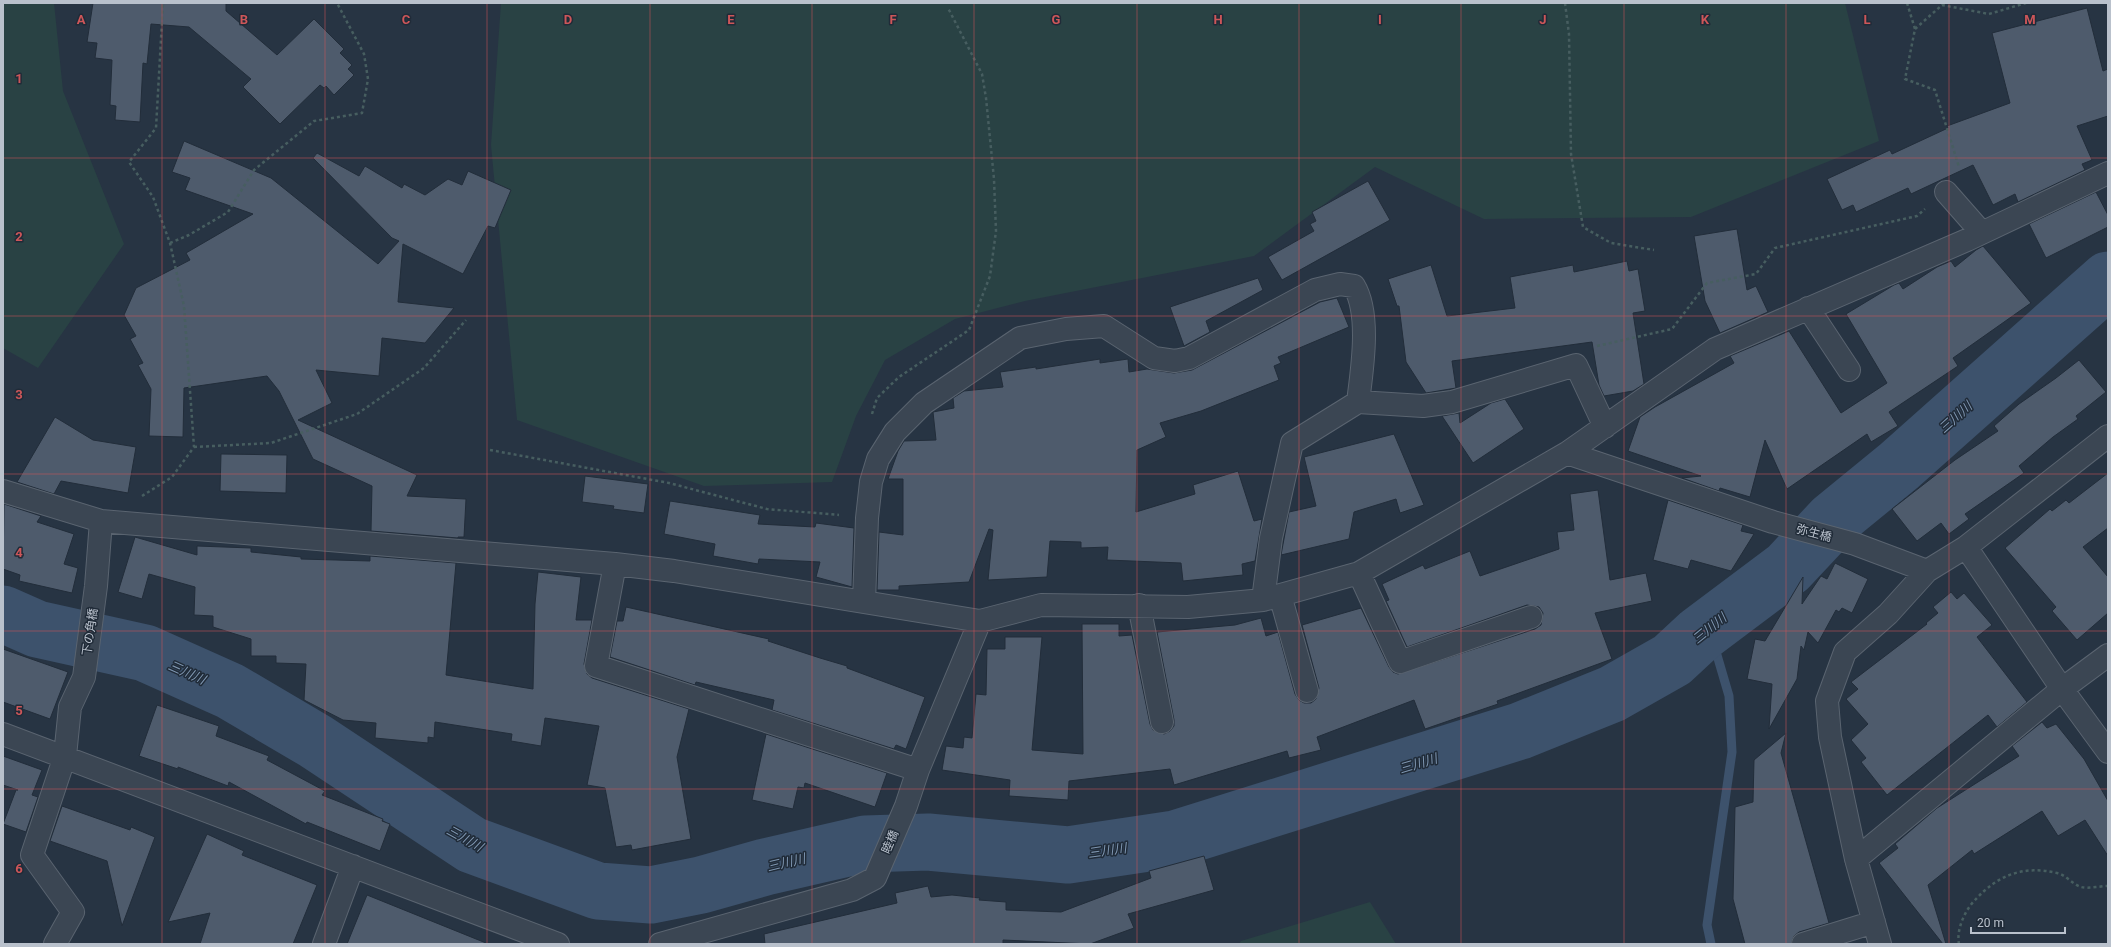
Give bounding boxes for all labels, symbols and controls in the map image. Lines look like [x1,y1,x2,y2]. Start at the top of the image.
text: A [77,12,86,27]
text: B [240,12,248,27]
text: C [402,12,411,27]
text: D [564,12,572,27]
text: E [727,12,735,27]
text: F [889,12,897,27]
text: G [1052,12,1061,27]
text: H [1213,12,1223,27]
text: I [1378,12,1382,27]
text: J [1539,12,1547,27]
text: K [1701,12,1710,27]
text: L [1863,12,1871,27]
text: M [2024,12,2036,27]
text: 1 [15,71,23,86]
text: 2 [15,229,23,244]
text: 3 [15,387,23,402]
water label: 三川川 [1936,397,1976,436]
street label: 弥生橋 [1795,522,1833,544]
text: 4 [15,545,23,560]
street label: 下の角橋 [80,607,100,657]
water label: 三川川 [1689,609,1731,646]
water label: 三川川 [166,658,209,688]
text: 5 [15,703,23,718]
water label: 三川川 [1397,750,1441,776]
water label: 三川川 [444,822,487,855]
street label: 睦橋 [879,828,901,856]
water label: 三川川 [1087,840,1129,861]
water label: 三川川 [765,850,809,874]
text: 6 [15,861,23,876]
scale bar [1971,909,2065,935]
text: 20 m [1977,916,2004,930]

